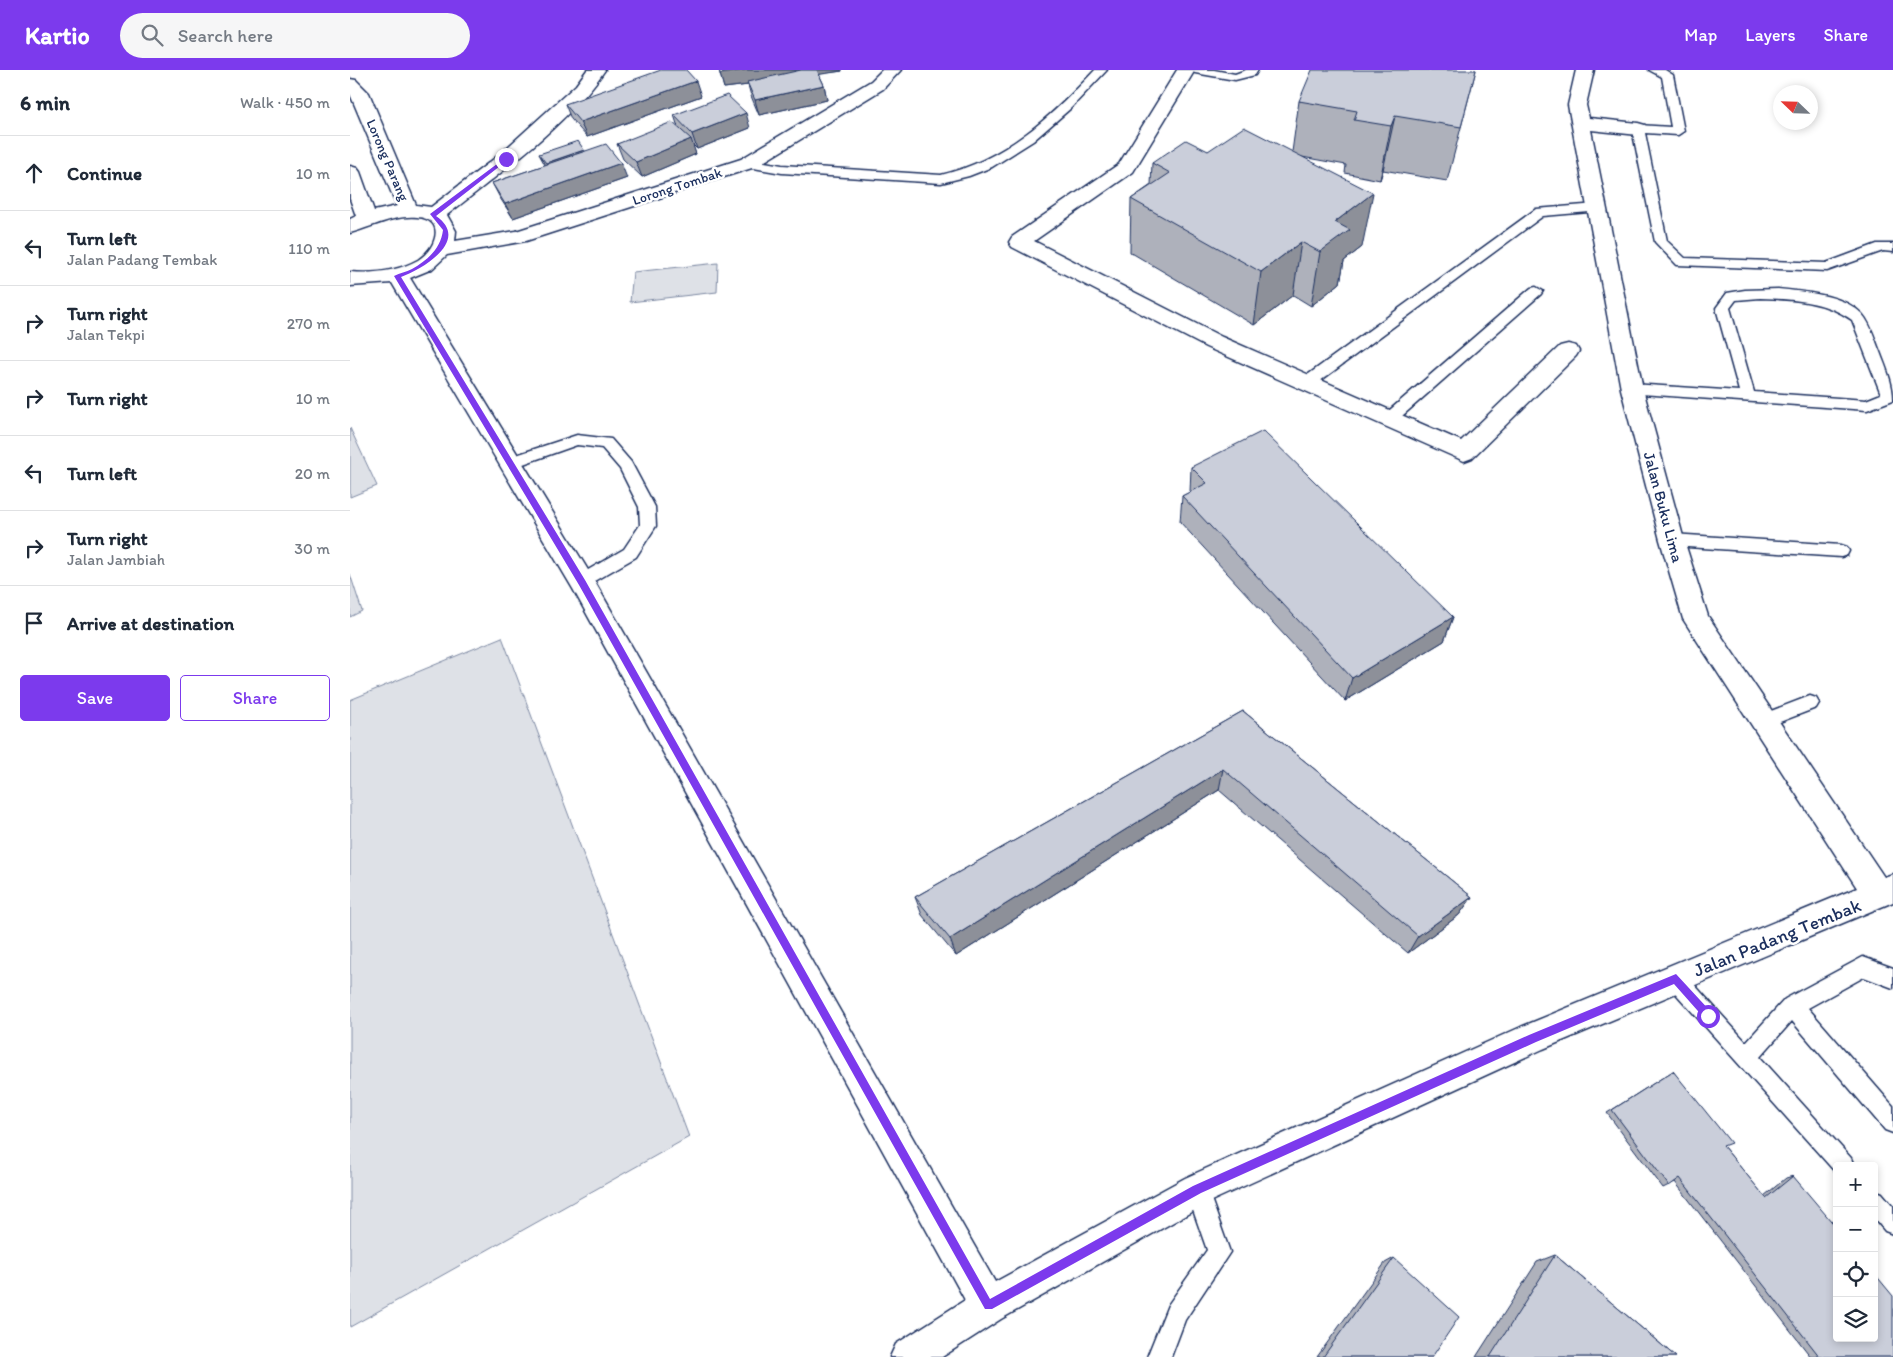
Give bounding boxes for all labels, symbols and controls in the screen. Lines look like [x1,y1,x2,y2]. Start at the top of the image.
search box [120,13,470,58]
text: Kartio [25,21,90,50]
icon: search [138,21,166,49]
text: Search here [178,24,273,47]
text: Map [1684,24,1717,46]
text: Layers [1745,24,1795,46]
text: Share [1823,24,1868,46]
north arrow [1773,85,1818,130]
text: 6 min [20,90,70,115]
text: Walk · 450 m [240,93,330,112]
street label: Lorong Parang [363,117,413,205]
route end [495,148,518,171]
icon: ahead [20,159,48,187]
text: Continue [67,162,142,185]
text: 10 m [296,164,330,183]
street label: Lorong Tombak [630,164,725,209]
text: Turn left [67,227,137,250]
icon: left [20,234,48,262]
text: 110 m [288,239,330,258]
text: Jalan Padang Tembak [67,250,217,269]
text: Turn right [67,302,148,325]
icon: right [20,309,48,337]
text: 270 m [287,314,330,333]
text: Jalan Tekpi [67,325,145,344]
icon: right [20,384,48,412]
text: Turn right [67,387,148,410]
text: 10 m [296,389,330,408]
street label: Jalan Buku Lima [1640,450,1688,565]
icon: left [20,459,48,487]
text: Turn left [67,462,137,485]
text: 20 m [295,464,330,483]
text: Turn right [67,527,148,550]
icon: right [20,534,48,562]
text: 30 m [294,539,330,558]
text: Jalan Jambiah [67,550,165,569]
icon: arrive [20,609,48,637]
text: Arrive at destination [67,612,234,635]
button: Save [20,675,170,721]
button: Share [180,675,330,721]
street label: Jalan Padang Tembak [1690,893,1865,982]
route start [1697,1005,1720,1028]
map controls [1833,1162,1878,1342]
button: + [1833,1162,1878,1207]
button: − [1833,1207,1878,1252]
button: locate [1833,1252,1878,1297]
button: layers [1833,1297,1878,1342]

